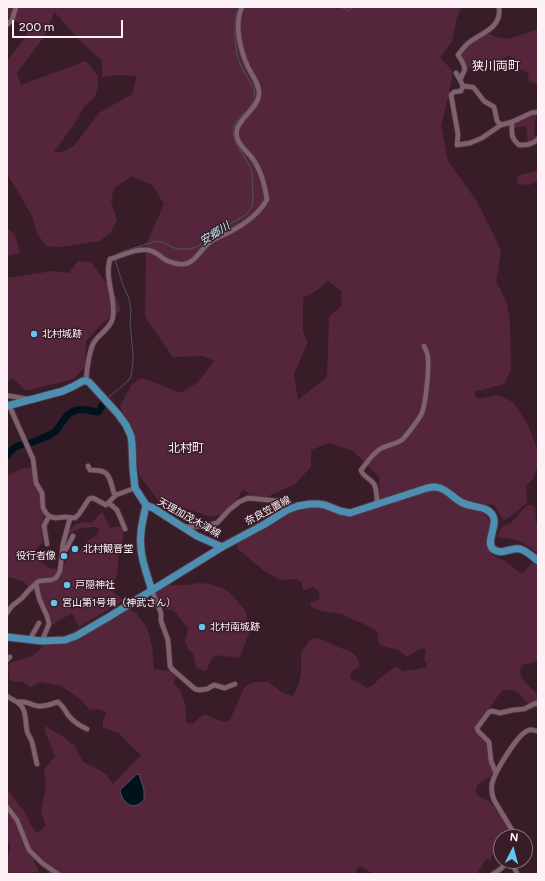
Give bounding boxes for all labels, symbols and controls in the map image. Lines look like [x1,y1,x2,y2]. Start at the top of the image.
scale bar [14,12,125,38]
text: 200 m [19,20,54,34]
district label: 狭川両町 [472,59,520,73]
water label: 安郷川 [198,220,232,248]
place label: 北村城跡 [42,328,82,340]
marker: 北村城跡 [29,329,39,339]
district label: 北村町 [168,441,204,455]
street label: 奈良笠置線 [243,494,293,528]
street label: 天理加茂木津線 [155,496,223,540]
place label: 北村観音堂 [83,543,133,555]
marker: 北村観音堂 [70,544,80,554]
place label: 役行者像 [16,550,56,562]
marker: 役行者像 [59,551,69,561]
place label: 戸隠神社 [75,579,115,591]
marker: 戸隠神社 [62,580,72,590]
place label: 宮山第1号墳（神武さん） [62,597,176,609]
marker: 宮山第1号墳（神武さん） [49,598,59,608]
place label: 北村南城跡 [210,621,260,633]
marker: 北村南城跡 [197,622,207,632]
north arrow [493,829,533,869]
text: N [509,831,519,844]

